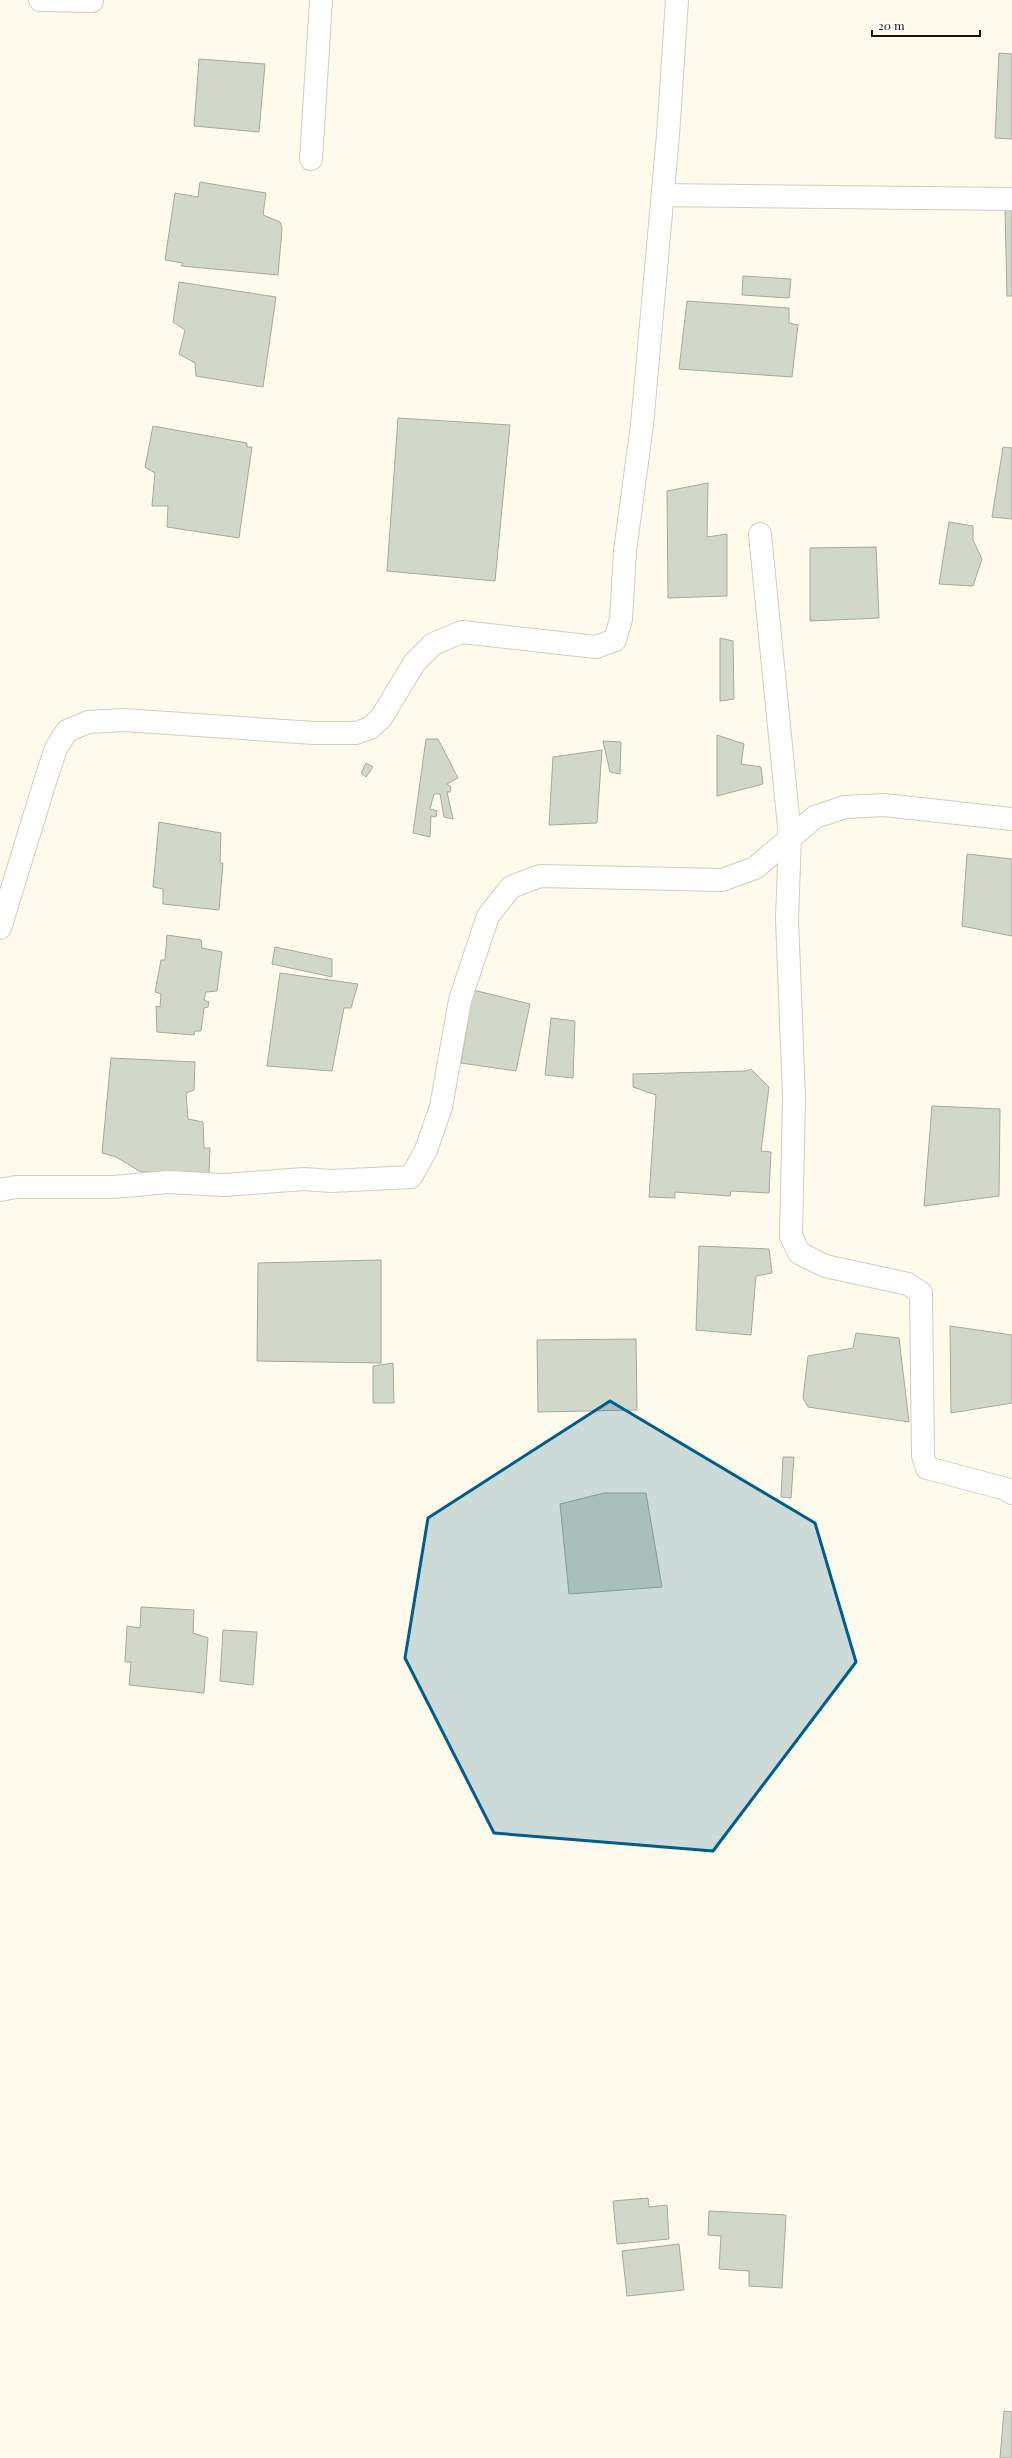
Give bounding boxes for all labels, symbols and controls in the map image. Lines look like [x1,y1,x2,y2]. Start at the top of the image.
scale bar [872,12,980,38]
text: 20 m [878,17,905,33]

